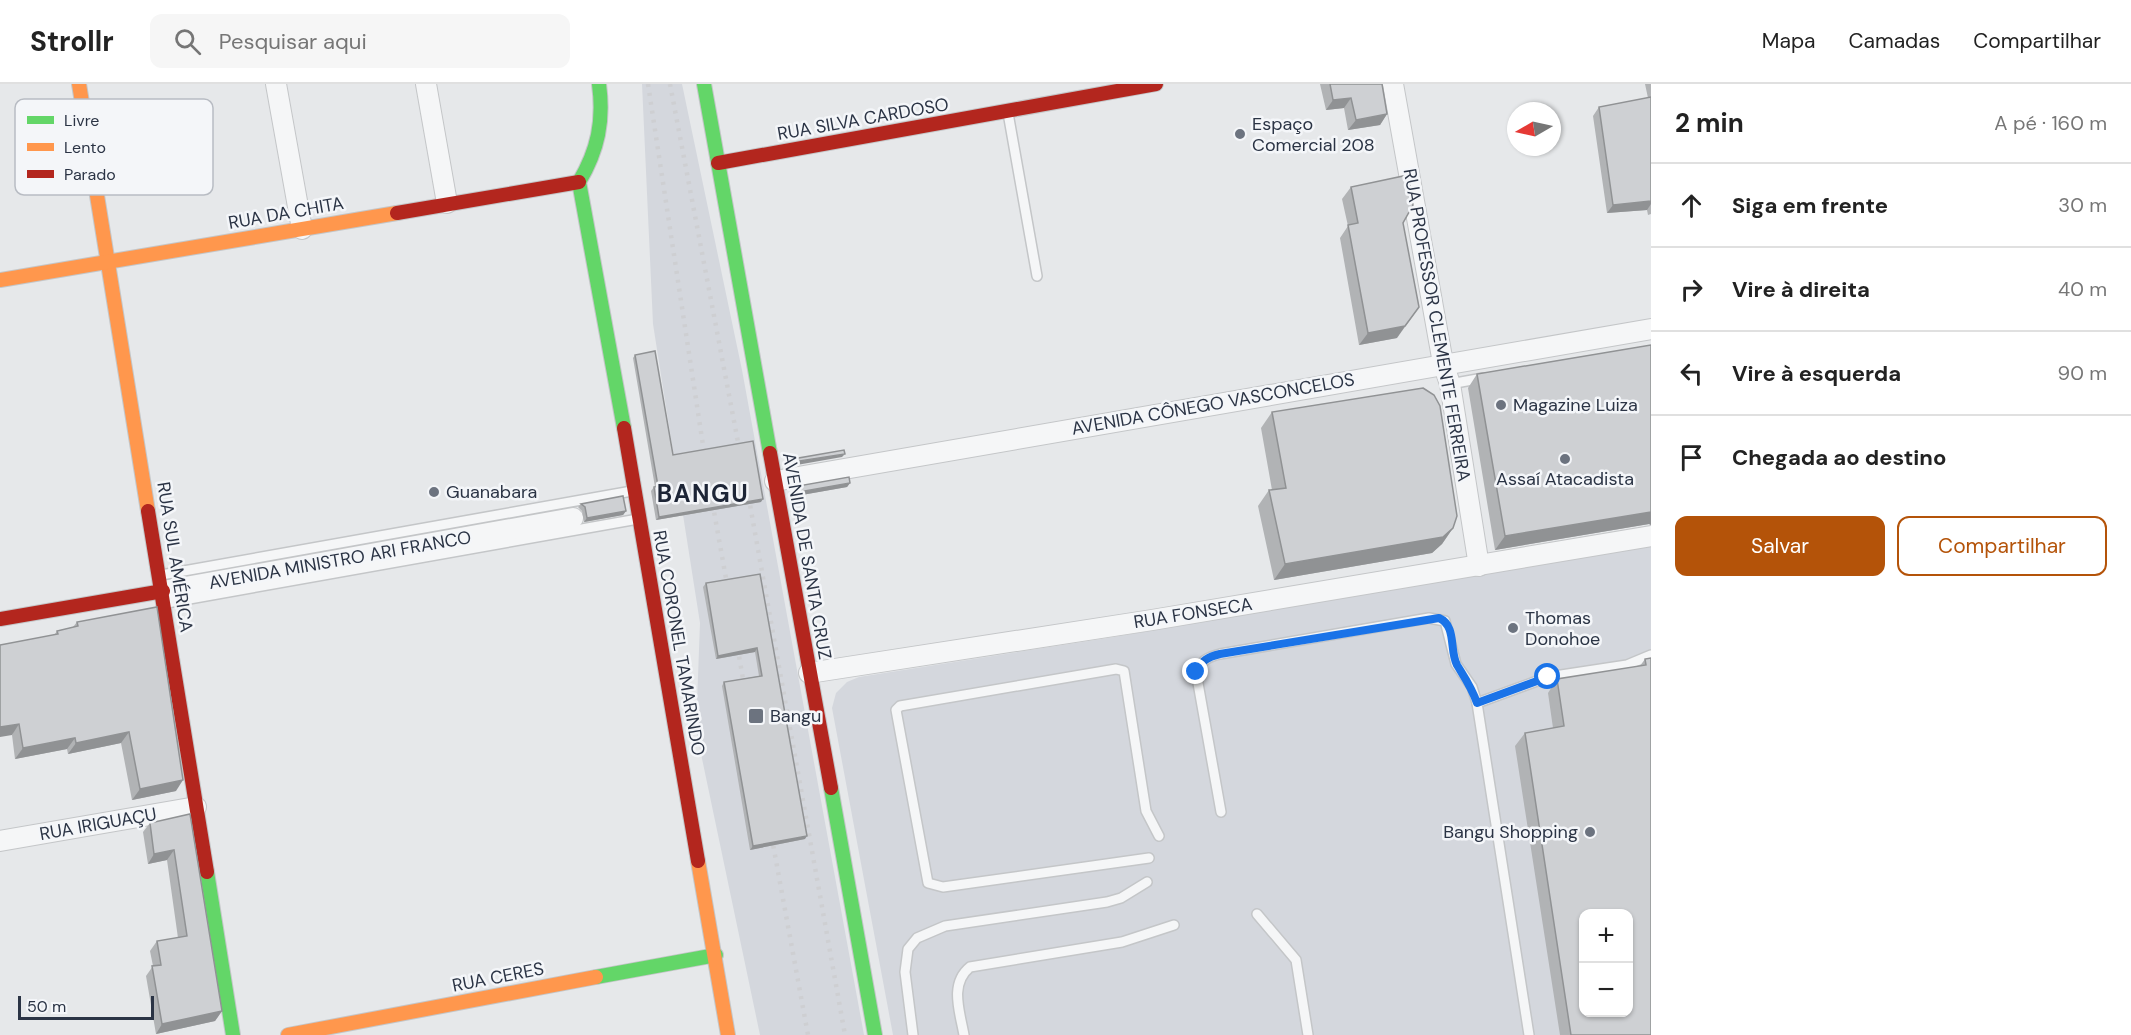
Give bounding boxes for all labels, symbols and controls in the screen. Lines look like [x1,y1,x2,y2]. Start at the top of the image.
search box [150,14,570,68]
text: Strollr [30,23,114,60]
icon: search [171,25,204,58]
text: Pesquisar aqui [219,27,367,56]
text: Mapa [1762,27,1815,55]
text: Camadas [1848,27,1940,55]
text: Compartilhar [1973,27,2101,55]
street label: RUA SILVA CARDOSO [775,92,951,146]
legend [15,99,213,195]
north arrow [1507,102,1561,156]
text: 2 min [1675,106,1744,140]
text: Livre [64,110,99,131]
text: A pé · 160 m [1994,110,2107,136]
place label: Espaço Comercial 208 [1252,112,1375,157]
marker: Espaço Comercial 208 [1233,127,1247,141]
text: Lento [64,137,106,158]
text: Parado [64,164,116,185]
street label: RUA PROFESSOR CLEMENTE FERREIRA [1398,167,1476,483]
icon: ahead [1675,189,1708,222]
street label: RUA DA CHITA [226,191,346,235]
text: Siga em frente [1732,191,1888,220]
text: 30 m [2058,192,2107,218]
icon: right [1675,273,1708,306]
text: Vire à direita [1732,275,1870,304]
text: 40 m [2058,276,2107,302]
icon: left [1675,357,1708,390]
text: Vire à esquerda [1732,359,1901,388]
text: 90 m [2058,360,2107,386]
street label: AVENIDA CÔNEGO VASCONCELOS [1070,367,1356,441]
place label: Magazine Luiza [1513,393,1638,417]
marker: Magazine Luiza [1494,398,1508,412]
icon: arrive [1675,441,1708,474]
text: Chegada ao destino [1732,443,1946,472]
street label: AVENIDA DE SANTA CRUZ [777,451,837,661]
marker: Assaí Atacadista [1558,452,1572,466]
place label: Assaí Atacadista [1496,467,1634,491]
district label: BANGU [657,478,749,509]
street label: RUA SUL AMÉRICA [151,480,199,634]
place label: Guanabara [446,480,537,504]
marker: Guanabara [427,485,441,499]
button: Salvar [1675,516,1885,576]
button: Compartilhar [1897,516,2107,576]
street label: AVENIDA MINISTRO ARI FRANCO [207,525,473,595]
street label: RUA CORONEL TAMARINDO [647,528,711,758]
street label: RUA FONSECA [1132,592,1254,634]
place label: Thomas Donohoe [1525,606,1600,651]
marker: Thomas Donohoe [1506,621,1520,635]
route end [1182,658,1208,684]
route start [1534,663,1560,689]
place label: Bangu [770,704,821,728]
marker: Bangu [747,707,765,725]
street label: RUA IRIGUAÇU [38,802,158,846]
place label: Bangu Shopping [1443,820,1578,844]
marker: Bangu Shopping [1583,825,1597,839]
map controls [1579,909,1633,1017]
button: + [1579,909,1633,963]
street label: RUA CERES [450,956,546,998]
button: − [1579,963,1633,1017]
scale bar [18,993,154,1020]
text: 50 m [27,996,66,1017]

